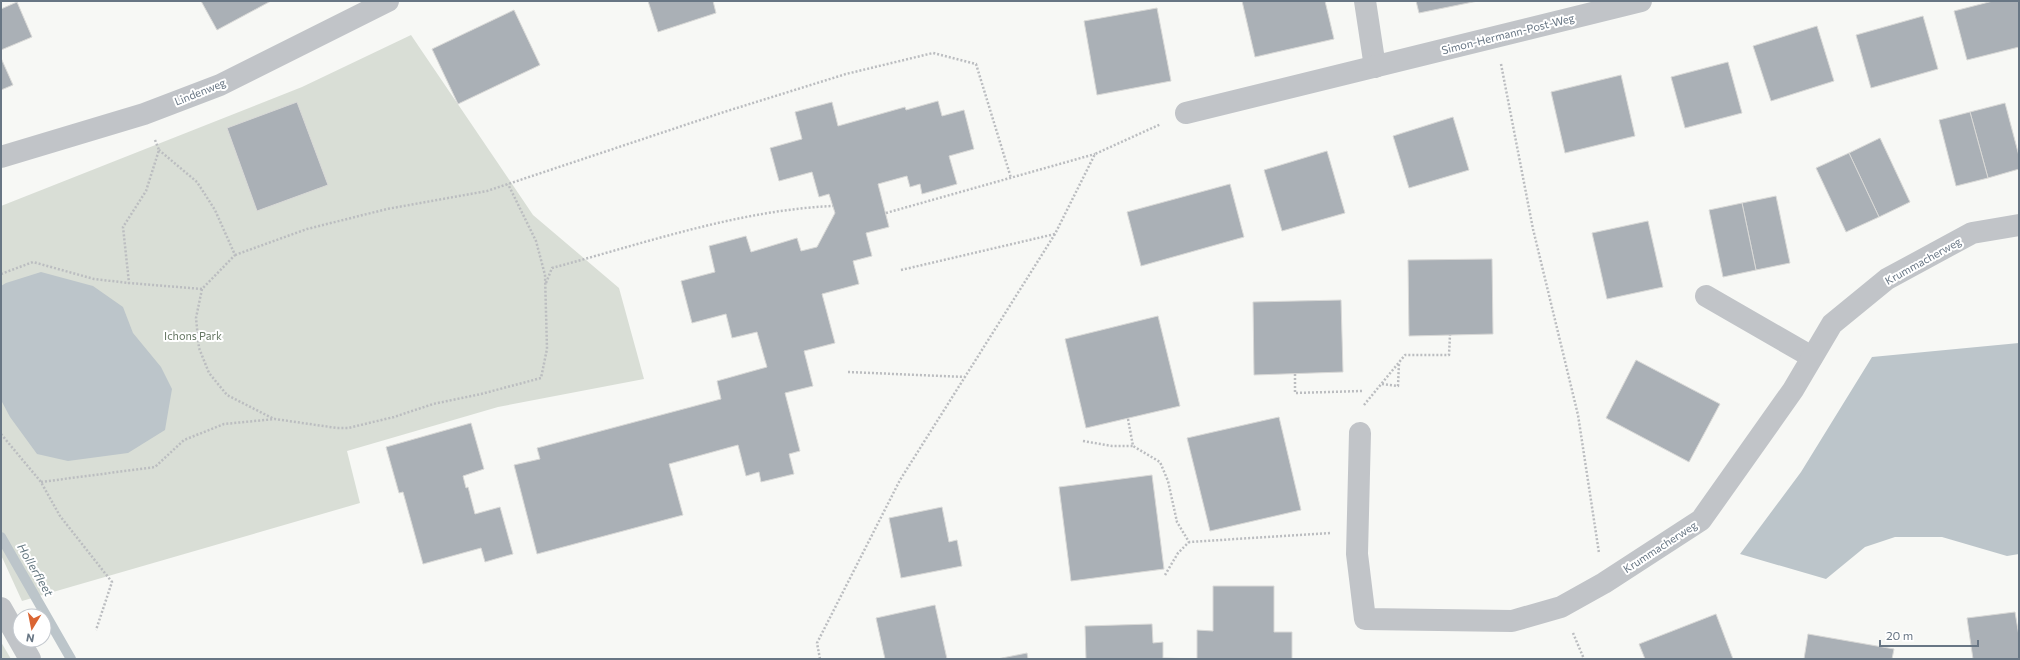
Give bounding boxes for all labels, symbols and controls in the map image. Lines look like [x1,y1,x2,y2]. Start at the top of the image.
street label: Simon-Hermann-Post-Weg [1440,11,1576,56]
street label: Lindenweg [172,75,227,108]
street label: Krummacherweg [1882,234,1963,287]
park label: Ichons Park [164,329,222,342]
street label: Krummacherweg [1620,518,1699,575]
water label: Hollerfleet [15,541,57,599]
north arrow [12,608,52,648]
scale bar [1880,622,1978,648]
text: 20 m [1886,628,1913,642]
text: N [25,631,35,645]

